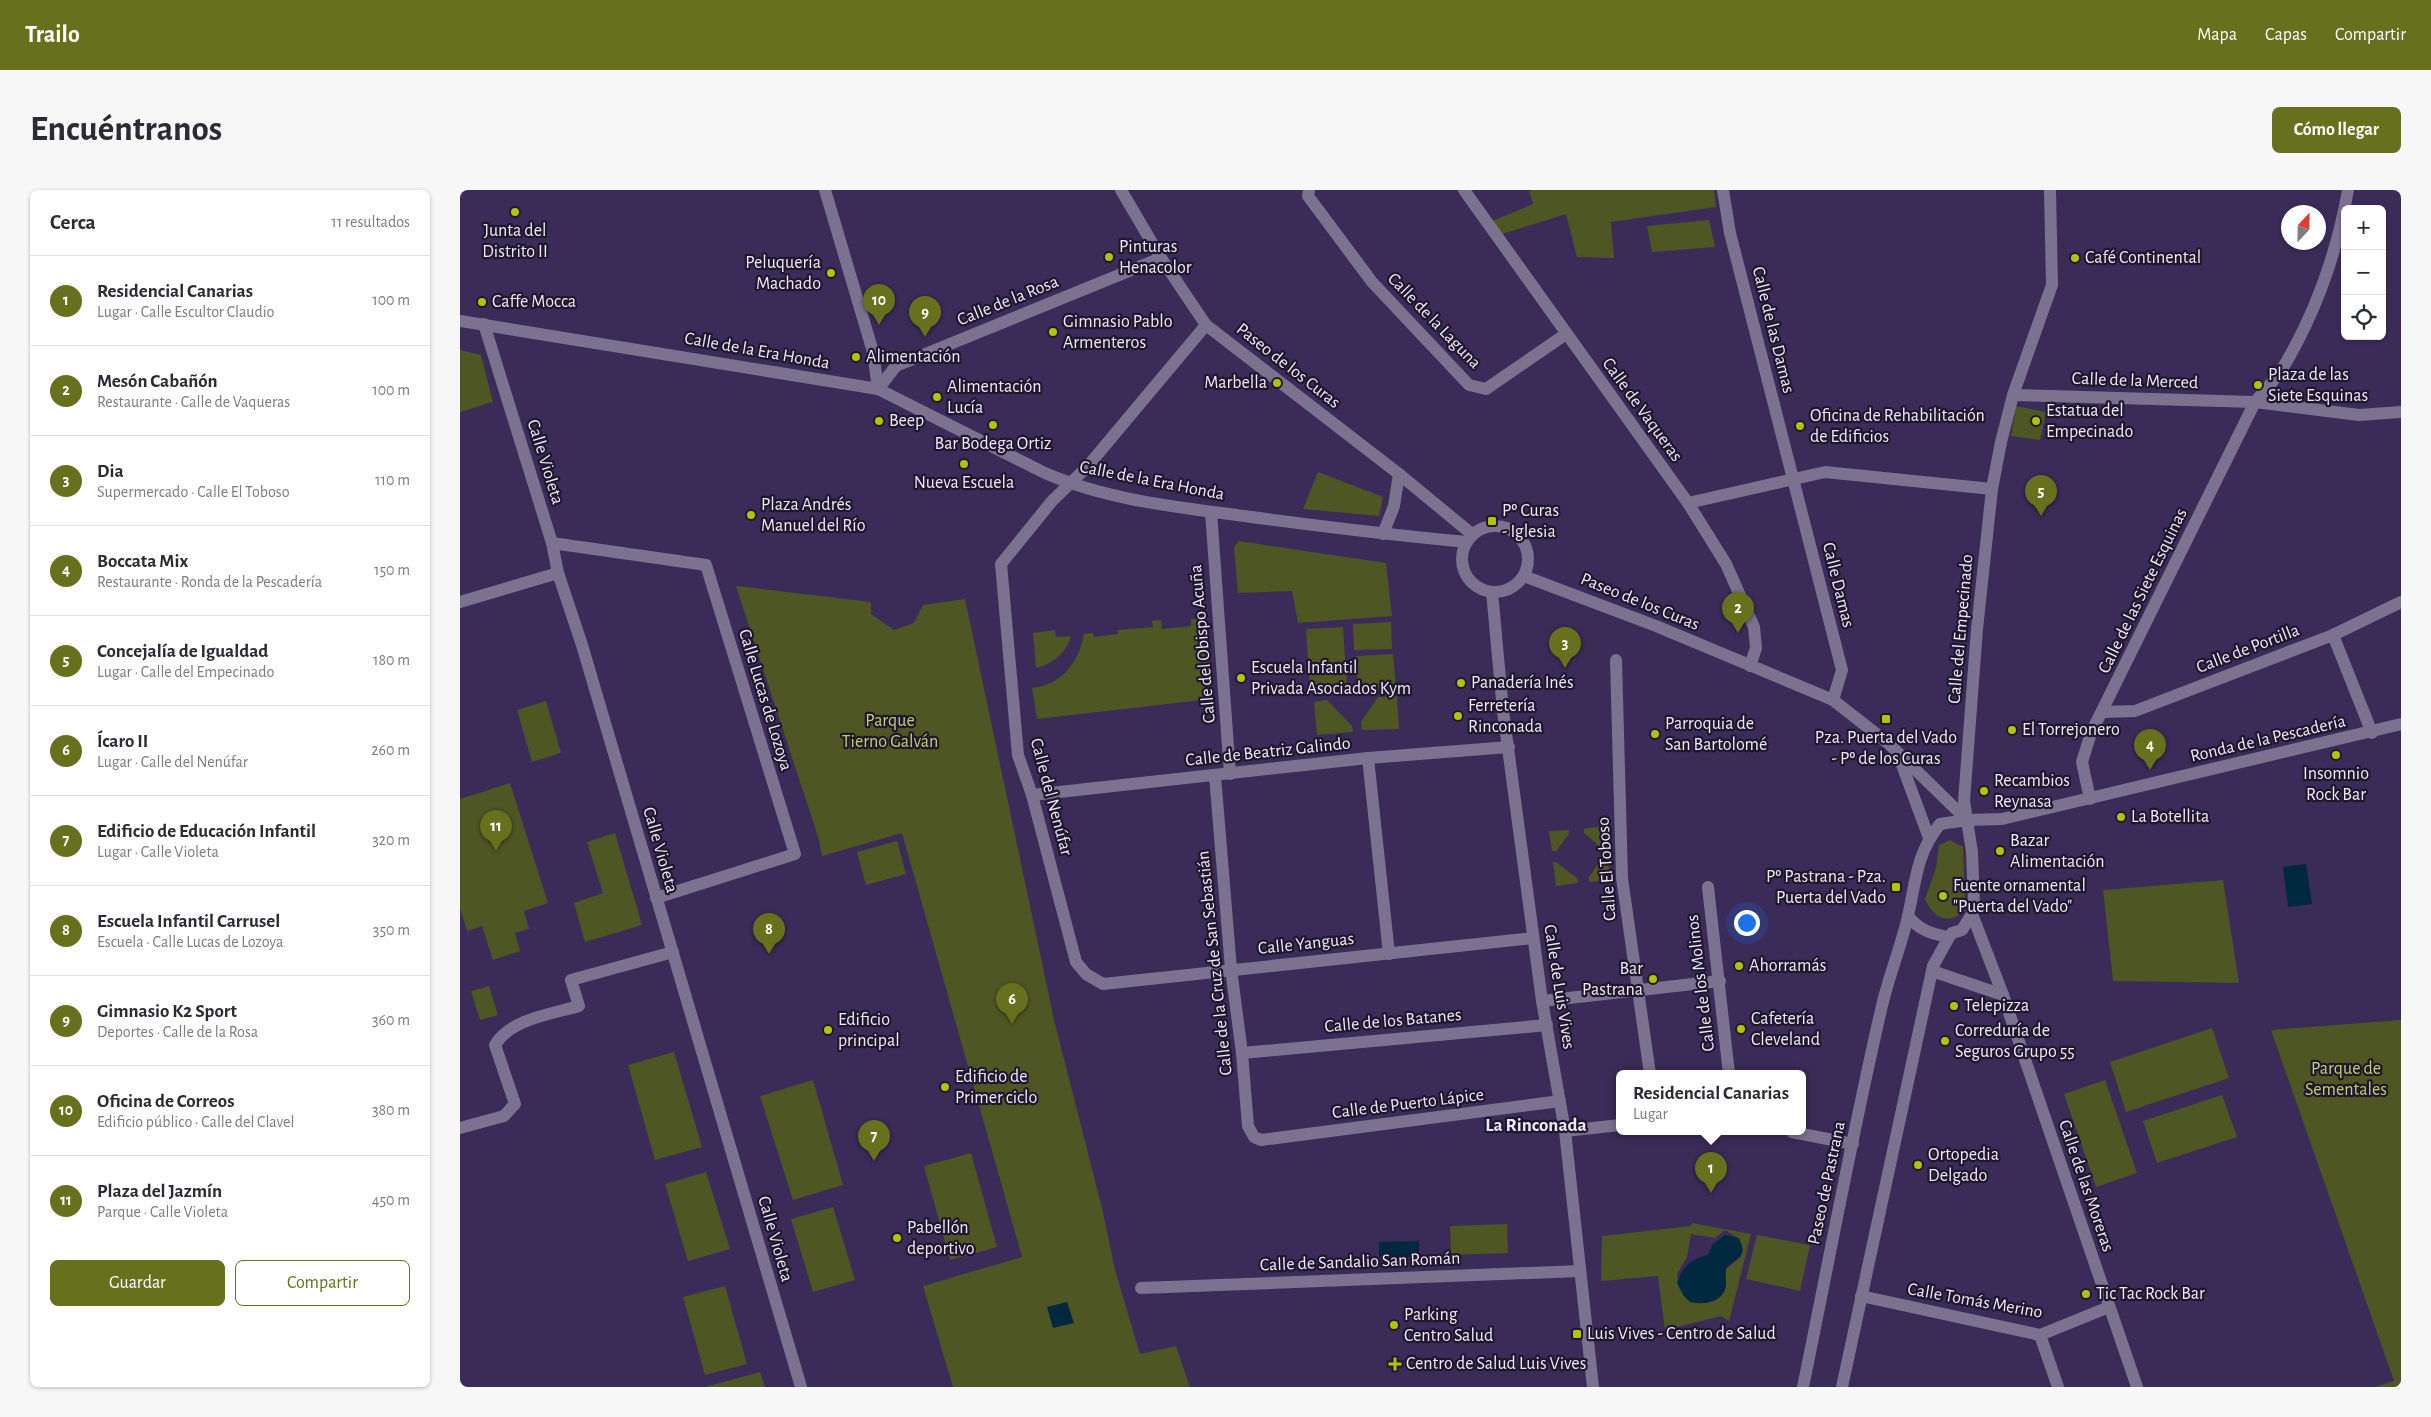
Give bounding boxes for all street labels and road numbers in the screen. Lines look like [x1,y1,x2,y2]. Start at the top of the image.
street label: Calle de las Damas [1749,265,1797,395]
street label: Calle de la Laguna [1384,270,1484,372]
street label: Calle de la Rosa [955,273,1061,329]
street label: Paseo de los Curas [1233,320,1343,412]
street label: Calle de la Era Honda [683,329,831,373]
street label: Calle de Vaqueras [1599,355,1685,465]
street label: Calle de la Merced [2071,370,2199,392]
street label: Calle Violeta [524,417,566,507]
street label: Calle de la Era Honda [1078,458,1226,504]
street label: Calle de las Siete Esquinas [2095,506,2191,676]
street label: Calle Damas [1819,541,1857,629]
street label: Calle del Empecinado [1945,553,1977,705]
street label: Calle del Obispo Acuña [1187,564,1219,724]
street label: Paseo de los Curas [1578,570,1702,634]
street label: Calle de Portilla [2194,621,2302,677]
street label: Calle Lucas de Lozoya [735,627,795,773]
street label: Ronda de la Pescadería [2189,712,2347,766]
street label: Calle de Beatriz Galindo [1185,734,1352,770]
street label: Calle del Nenúfar [1027,736,1075,858]
street label: Calle Violeta [639,805,681,895]
street label: Calle El Toboso [1594,816,1620,921]
street label: Calle de la Cruz de San Sebastián [1194,850,1236,1076]
street label: Calle de los Molinos [1684,914,1718,1052]
street label: Calle de Luis Vives [1540,923,1578,1051]
street label: Calle Yanguas [1257,930,1355,958]
street label: Calle de los Batanes [1324,1006,1462,1036]
street label: Calle de Puerto Lápice [1331,1086,1485,1122]
street label: Calle de las Moreras [2055,1118,2117,1254]
street label: Paseo de Pastrana [1805,1120,1849,1246]
street label: Calle Violeta [754,1194,796,1284]
street label: Calle de Sandalio San Román [1259,1250,1461,1274]
street label: Calle Tomás Merino [1906,1280,2044,1322]

